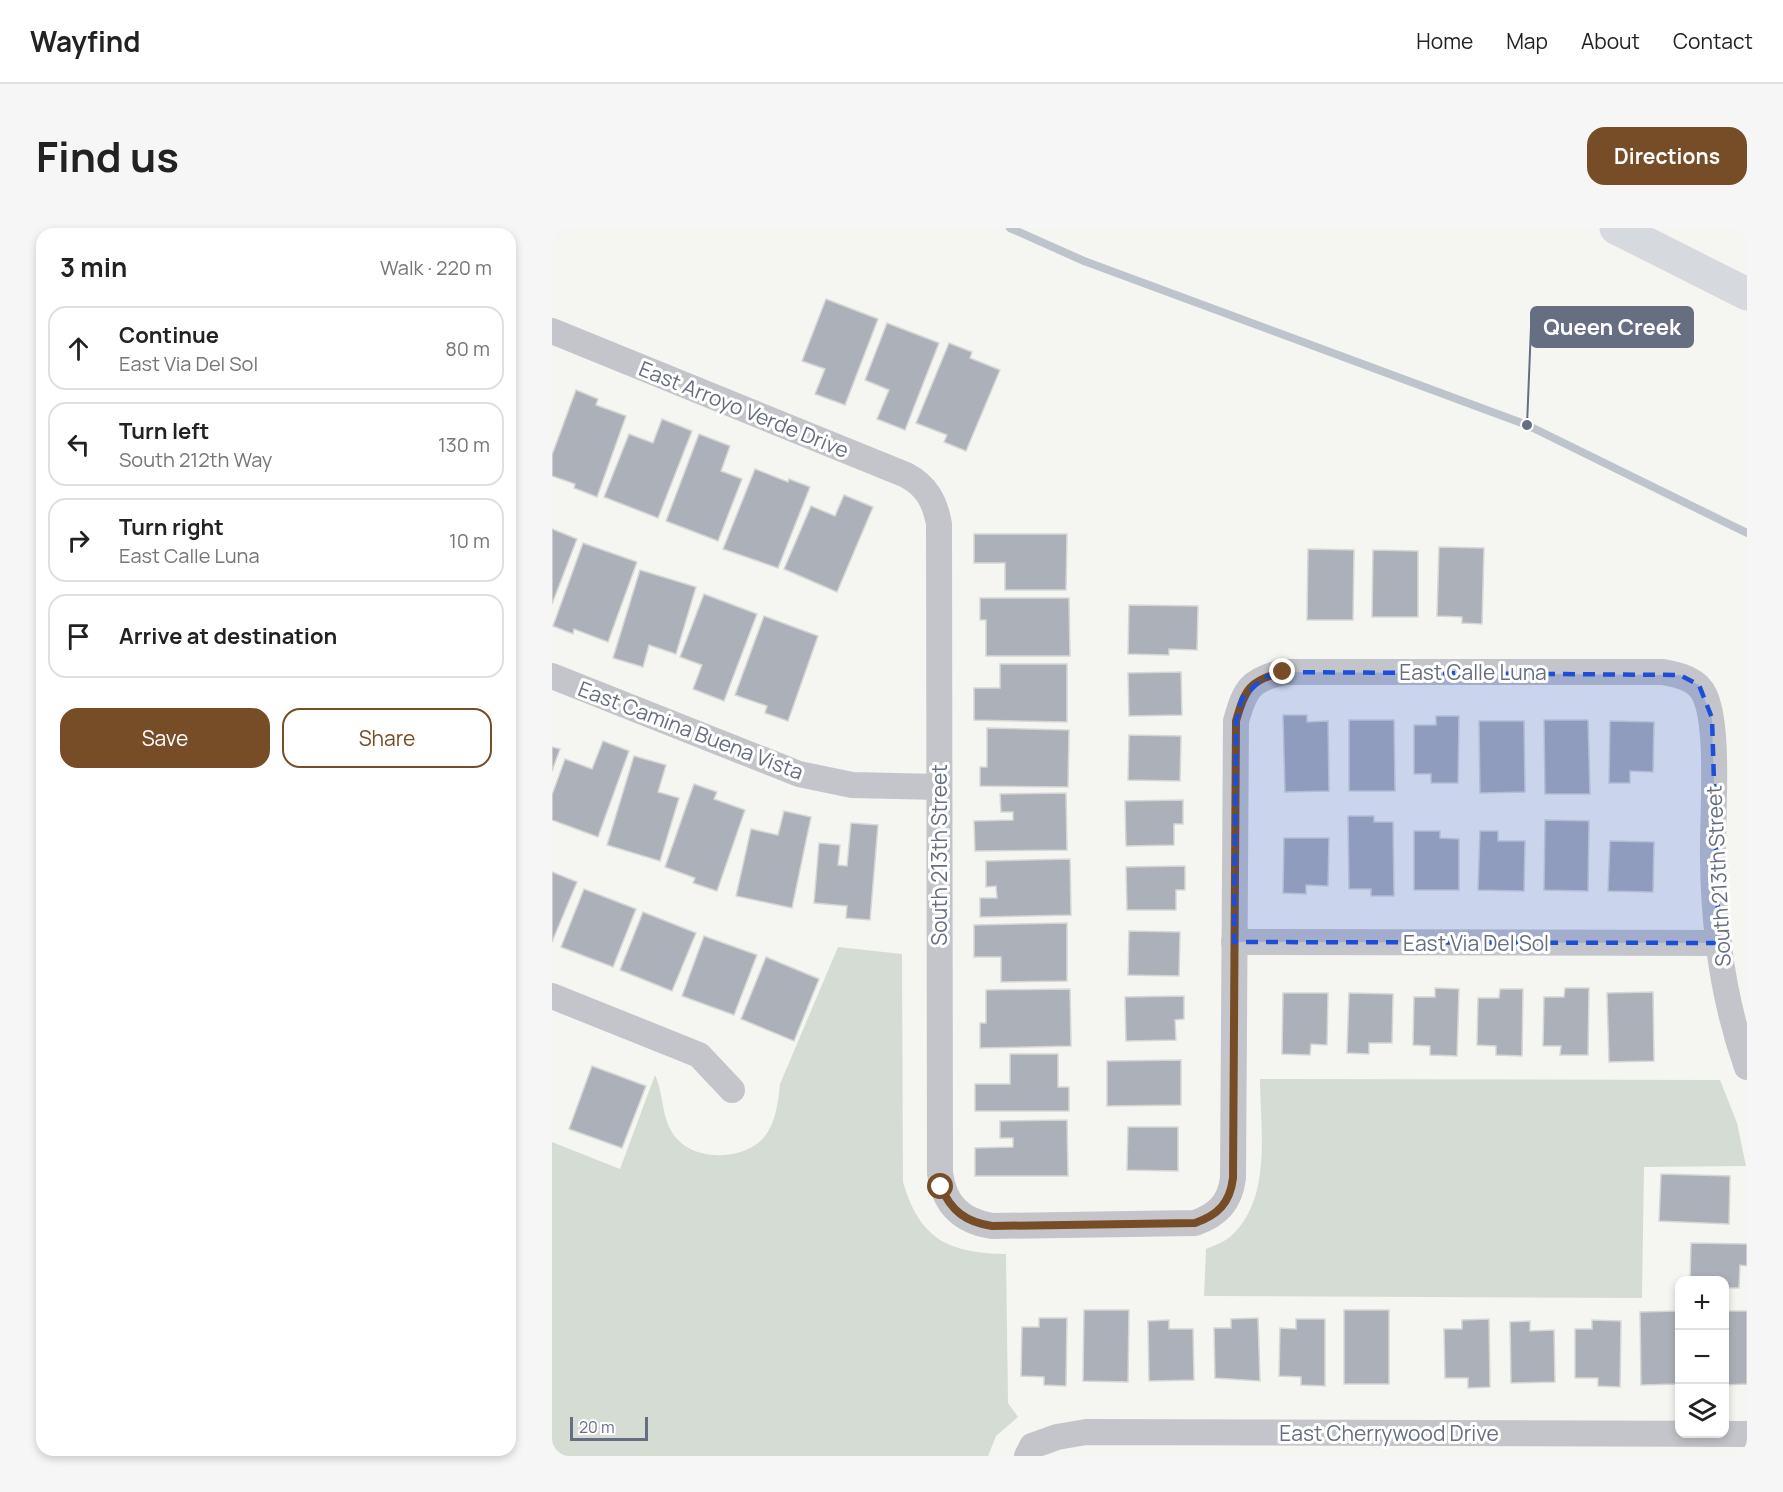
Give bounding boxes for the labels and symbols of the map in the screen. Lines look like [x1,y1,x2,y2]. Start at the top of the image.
callout: Queen Creek [1531,307,1693,347]
text: Queen Creek [1543,312,1682,342]
street label: East Arroyo Verde Drive [635,354,853,464]
route end [1269,658,1295,684]
street label: East Calle Luna [1399,658,1547,686]
street label: East Camina Buena Vista [574,674,808,786]
street label: South 213th Street [925,764,953,946]
street label: South 213th Street [1699,785,1737,967]
street label: East Via Del Sol [1403,929,1549,957]
route start [927,1173,953,1199]
scale bar [570,1414,648,1442]
street label: East Cherrywood Drive [1279,1419,1499,1447]

